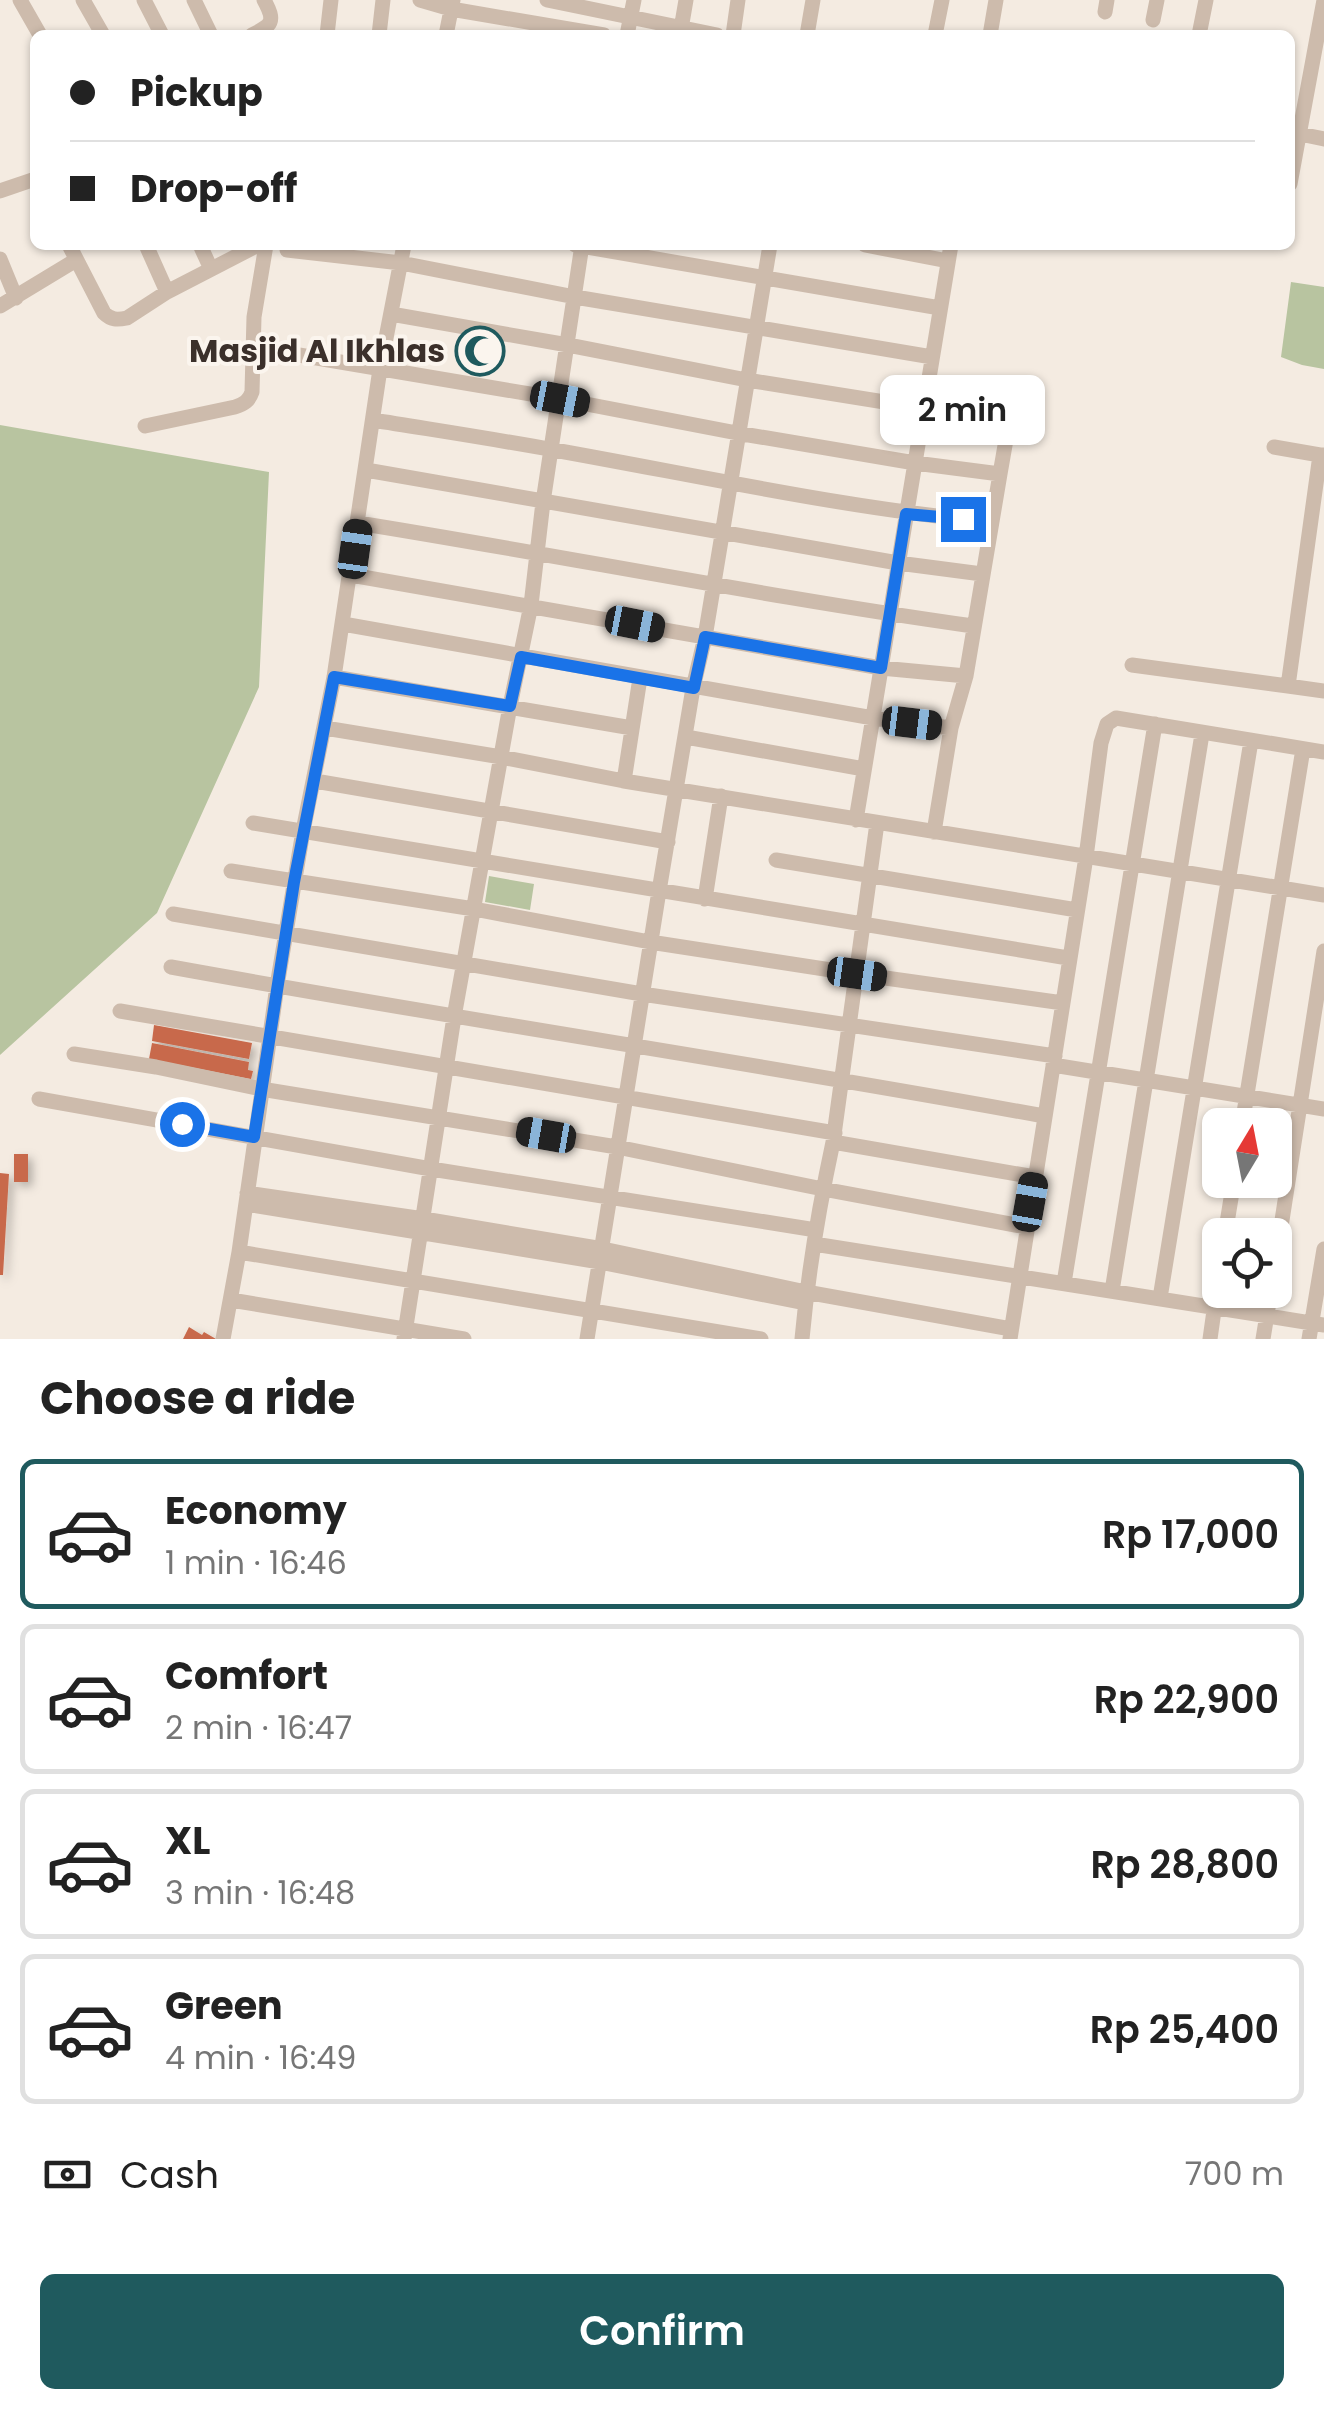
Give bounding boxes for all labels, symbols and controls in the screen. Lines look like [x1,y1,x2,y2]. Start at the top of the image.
text: Pickup [130,66,263,119]
text: Drop-off [130,162,298,215]
mosque icon: Masjid Al Ikhlas [454,325,506,377]
place label: Masjid Al Ikhlas [189,328,445,373]
callout: 2 min [880,374,1046,444]
car [528,379,592,419]
text: 2 min [918,387,1007,432]
route end [941,497,986,542]
car [336,517,374,581]
car [603,604,667,644]
car [880,704,944,742]
car [825,955,889,993]
route start [160,1102,205,1147]
north arrow [1202,1108,1292,1198]
map controls [1202,1108,1292,1308]
car [514,1115,578,1155]
car [1010,1170,1050,1234]
button: locate [1202,1218,1292,1308]
text: Choose a ride [40,1367,355,1430]
text: Economy [165,1484,347,1537]
icon: car [45,1489,135,1579]
text: Rp 17,000 [1102,1508,1279,1561]
text: 1 min · 16:46 [165,1540,347,1585]
text: Comfort [165,1649,328,1702]
icon: car [45,1654,135,1744]
text: Rp 22,900 [1094,1673,1279,1726]
text: 2 min · 16:47 [165,1705,352,1750]
text: XL [165,1814,210,1867]
icon: car [45,1819,135,1909]
text: Rp 28,800 [1090,1838,1279,1891]
text: 3 min · 16:48 [165,1870,355,1915]
text: Green [165,1979,283,2032]
icon: car [45,1984,135,2074]
text: Rp 25,400 [1090,2003,1279,2056]
text: 4 min · 16:49 [165,2035,357,2080]
icon: cash [40,2147,95,2202]
text: Cash [120,2148,219,2201]
text: 700 m [1185,2151,1284,2196]
button: Confirm [40,2274,1284,2389]

